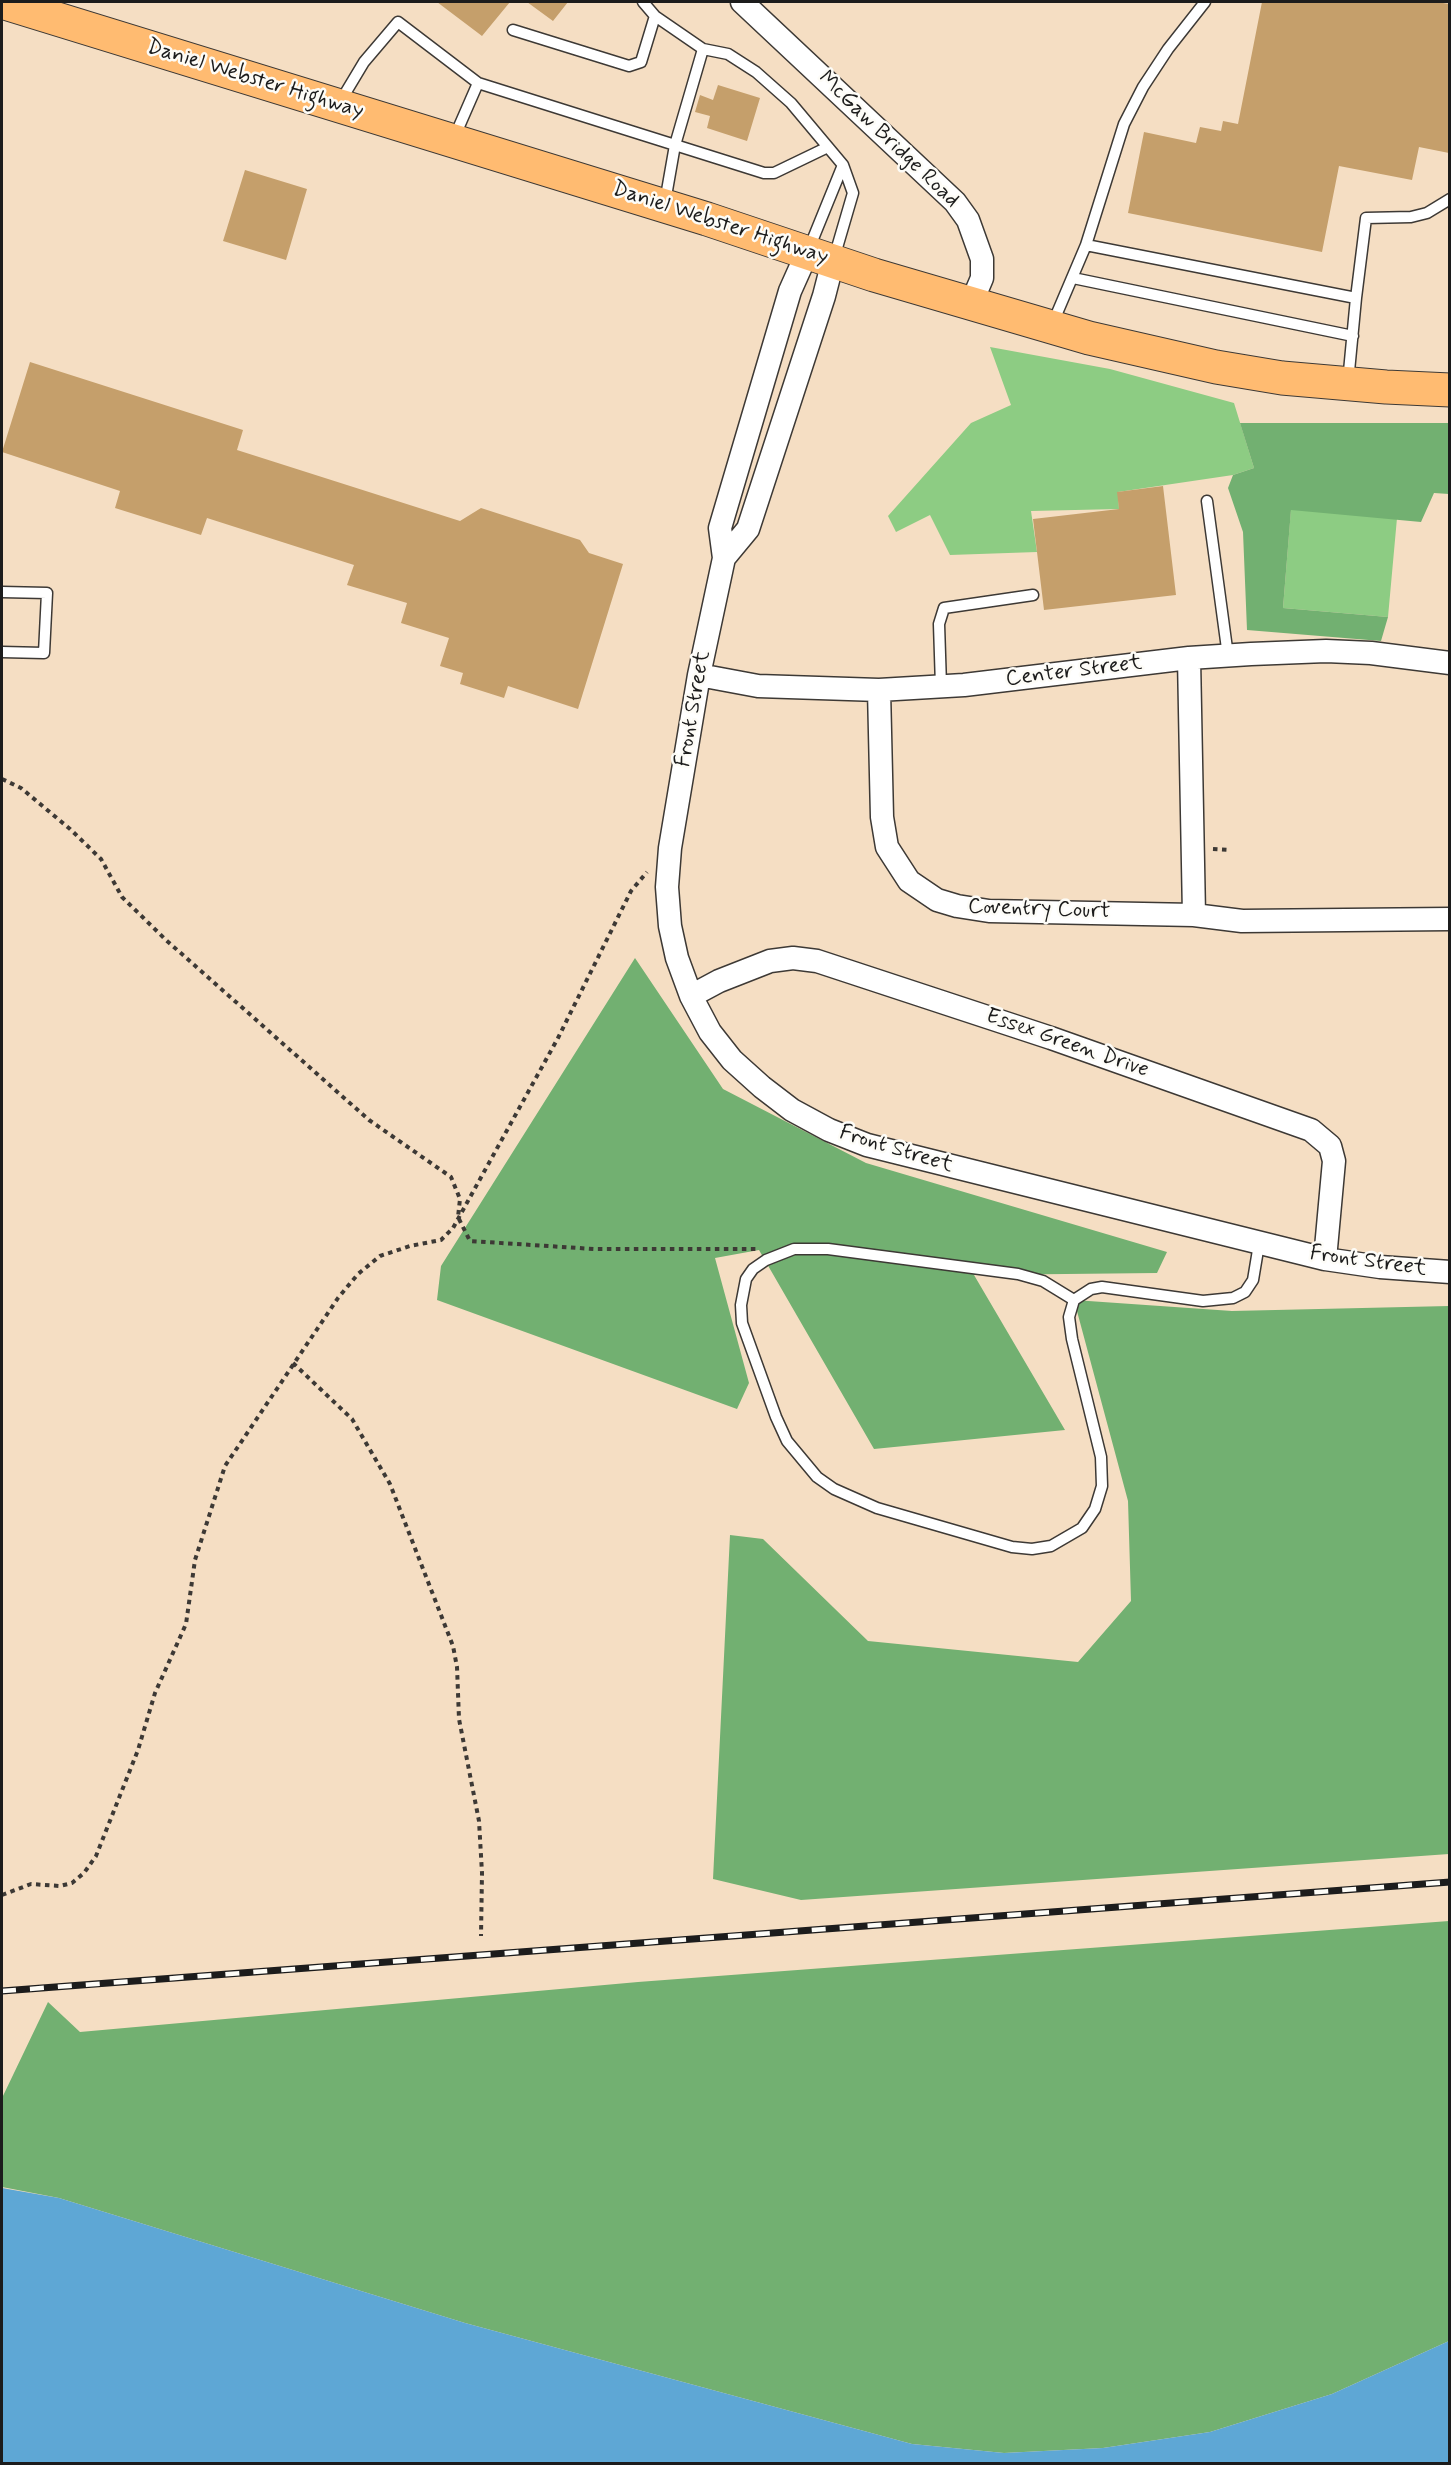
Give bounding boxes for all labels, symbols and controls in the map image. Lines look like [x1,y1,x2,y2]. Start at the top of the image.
street label: Daniel Webster Highway [143,34,367,126]
street label: McGaw Bridge Road [812,66,964,214]
street label: Daniel Webster Highway [609,177,831,271]
street label: Front Street [671,649,717,769]
street label: Center Street [1004,651,1144,693]
street label: Coventry Court [967,894,1111,926]
street label: Essex Green Drive [982,1004,1152,1084]
street label: Front Street [836,1120,956,1180]
street label: Front Street [1308,1241,1428,1283]

